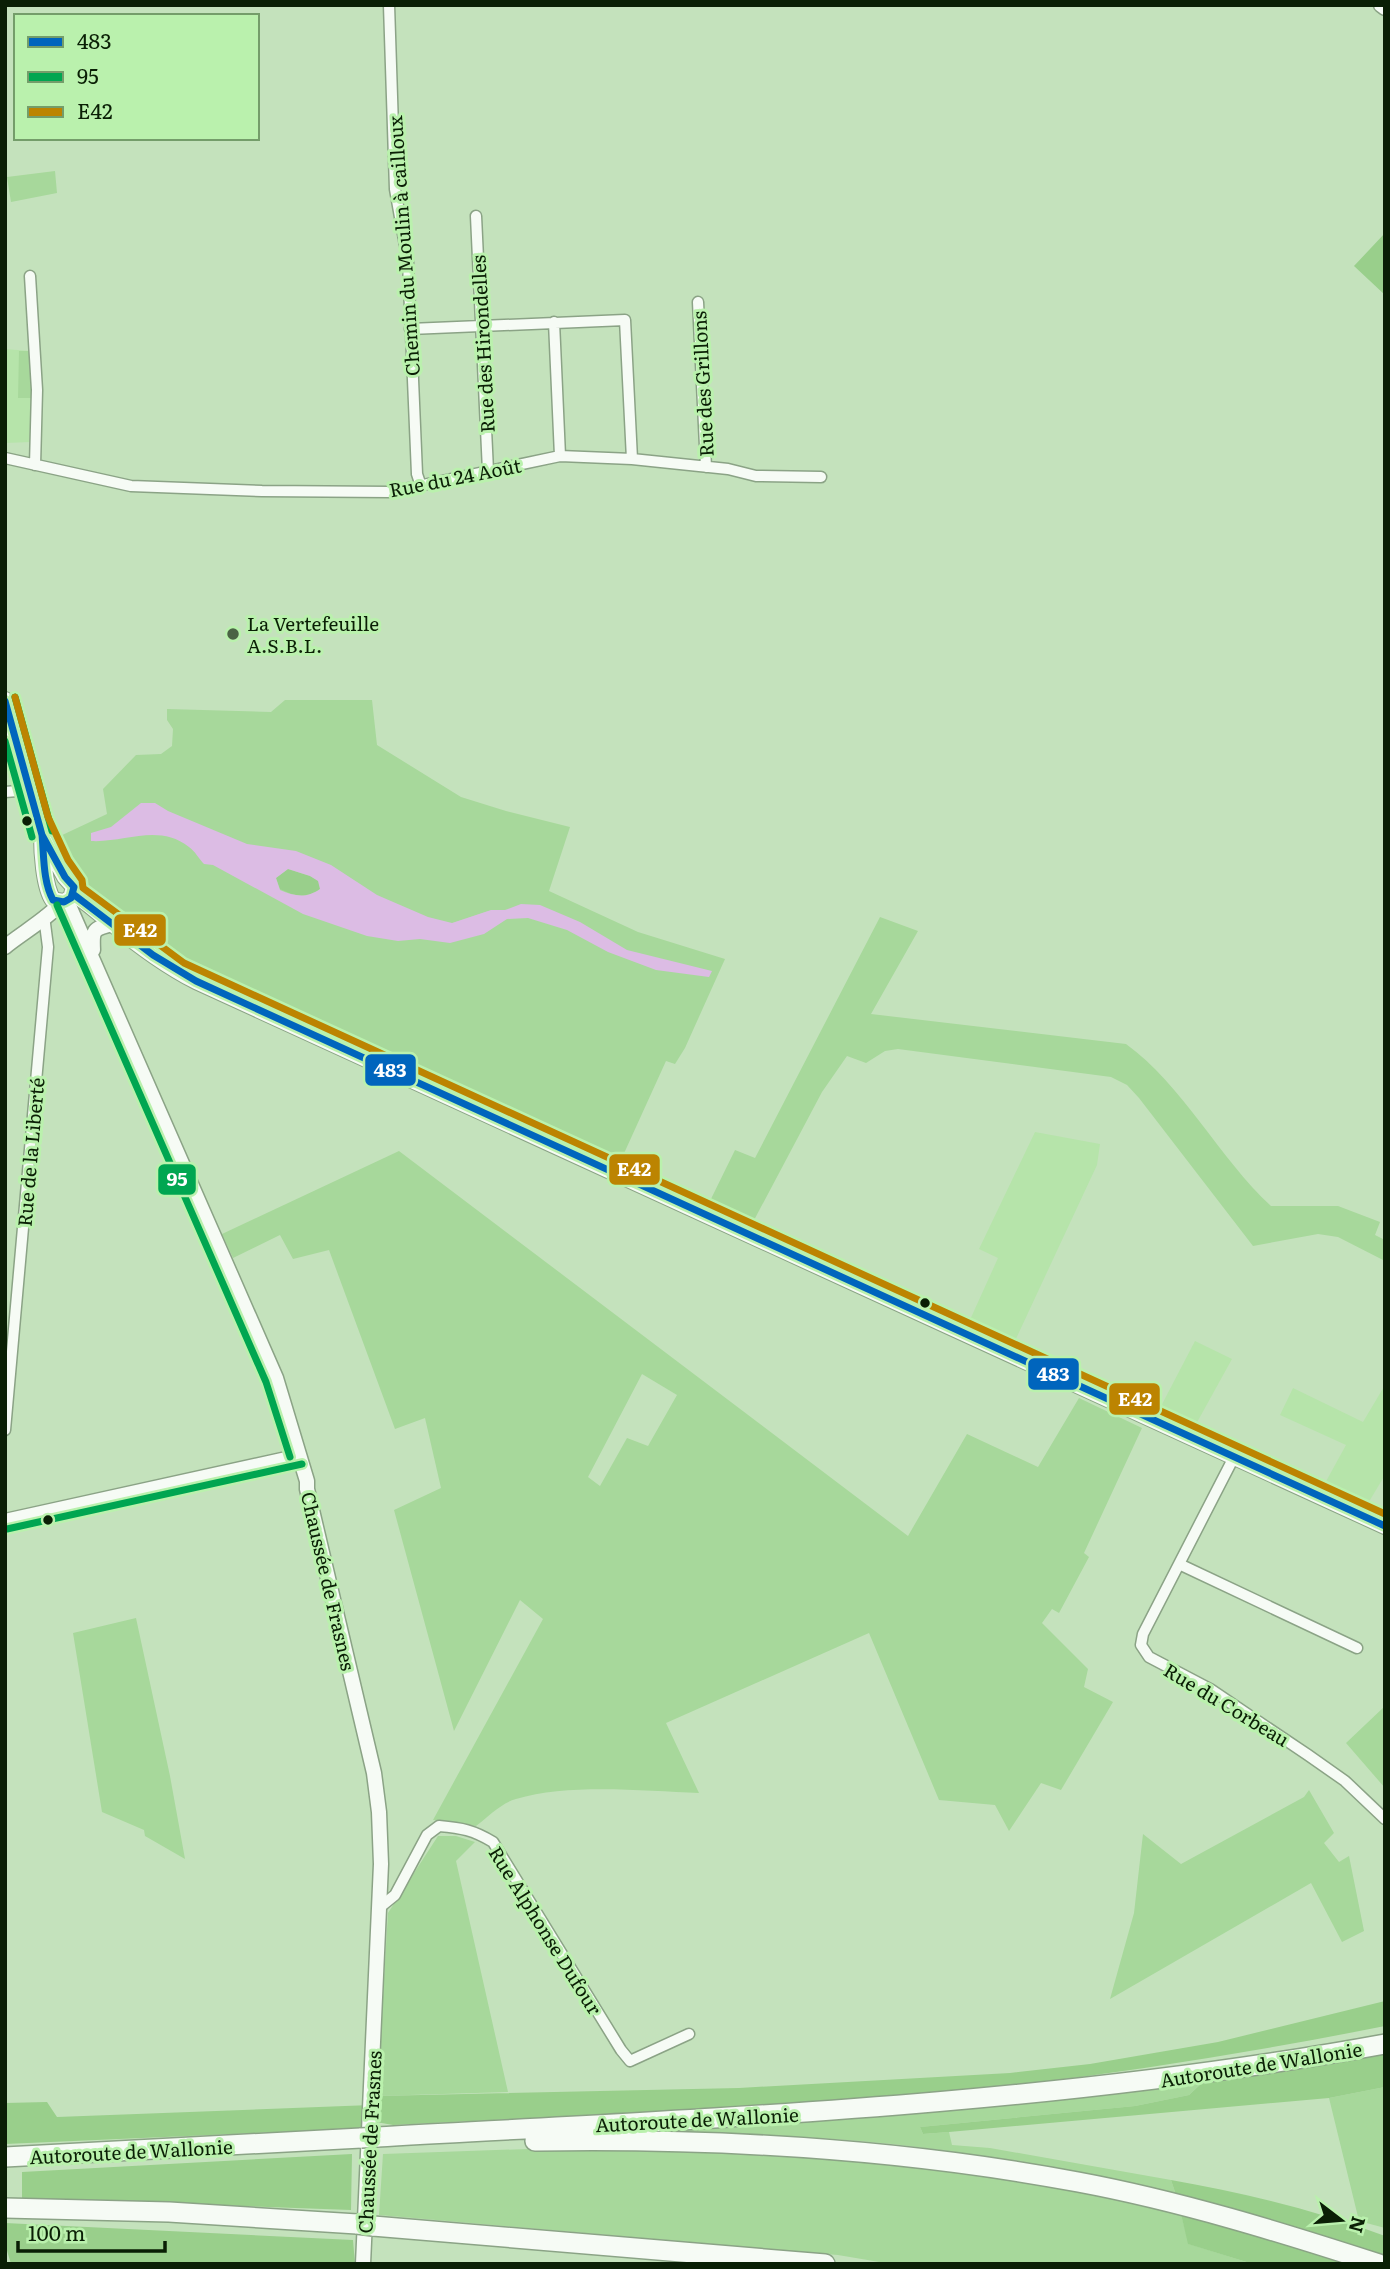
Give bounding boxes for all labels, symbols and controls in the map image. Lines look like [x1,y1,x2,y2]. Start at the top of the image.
legend [14,14,259,140]
text: 483 [77,24,112,55]
text: 95 [77,59,99,90]
text: E42 [77,94,113,125]
street label: Chemin du Moulin à cailloux [380,115,426,377]
street label: Rue des Hirondelles [463,254,501,434]
street label: Rue des Grillons [684,310,720,458]
street label: Rue du 24 Août [387,450,524,504]
place label: La Vertefeuille A.S.B.L. [247,609,379,659]
marker: La Vertefeuille A.S.B.L. [225,626,241,642]
unlabelled marker [20,814,34,828]
line badge: E42 [113,913,167,947]
text: E42 [123,915,157,943]
line badge: 483 [364,1053,417,1087]
text: 483 [373,1055,407,1083]
street label: Rue de la Liberté [10,1076,50,1228]
line badge: E42 [608,1153,661,1186]
text: E42 [617,1154,651,1182]
line badge: 95 [157,1163,197,1196]
text: 95 [166,1164,188,1192]
unlabelled marker [918,1296,932,1310]
line badge: 483 [1027,1357,1080,1391]
text: 483 [1036,1359,1070,1387]
line badge: E42 [1108,1382,1161,1416]
text: E42 [1118,1384,1152,1412]
street label: Chaussée de Frasnes [295,1489,363,1674]
unlabelled marker [41,1513,55,1527]
street label: Rue du Corbeau [1159,1655,1295,1753]
street label: Rue Alphonse Dufour [483,1840,609,2020]
street label: Autoroute de Wallonie [1158,2034,1364,2094]
street label: Chaussée de Frasnes [350,2050,388,2234]
street label: Autoroute de Wallonie [594,2100,800,2138]
street label: Autoroute de Wallonie [28,2132,234,2170]
north arrow [1306,2185,1376,2255]
scale bar [18,2210,164,2254]
text: N [1343,2213,1374,2237]
text: 100 m [28,2216,85,2247]

